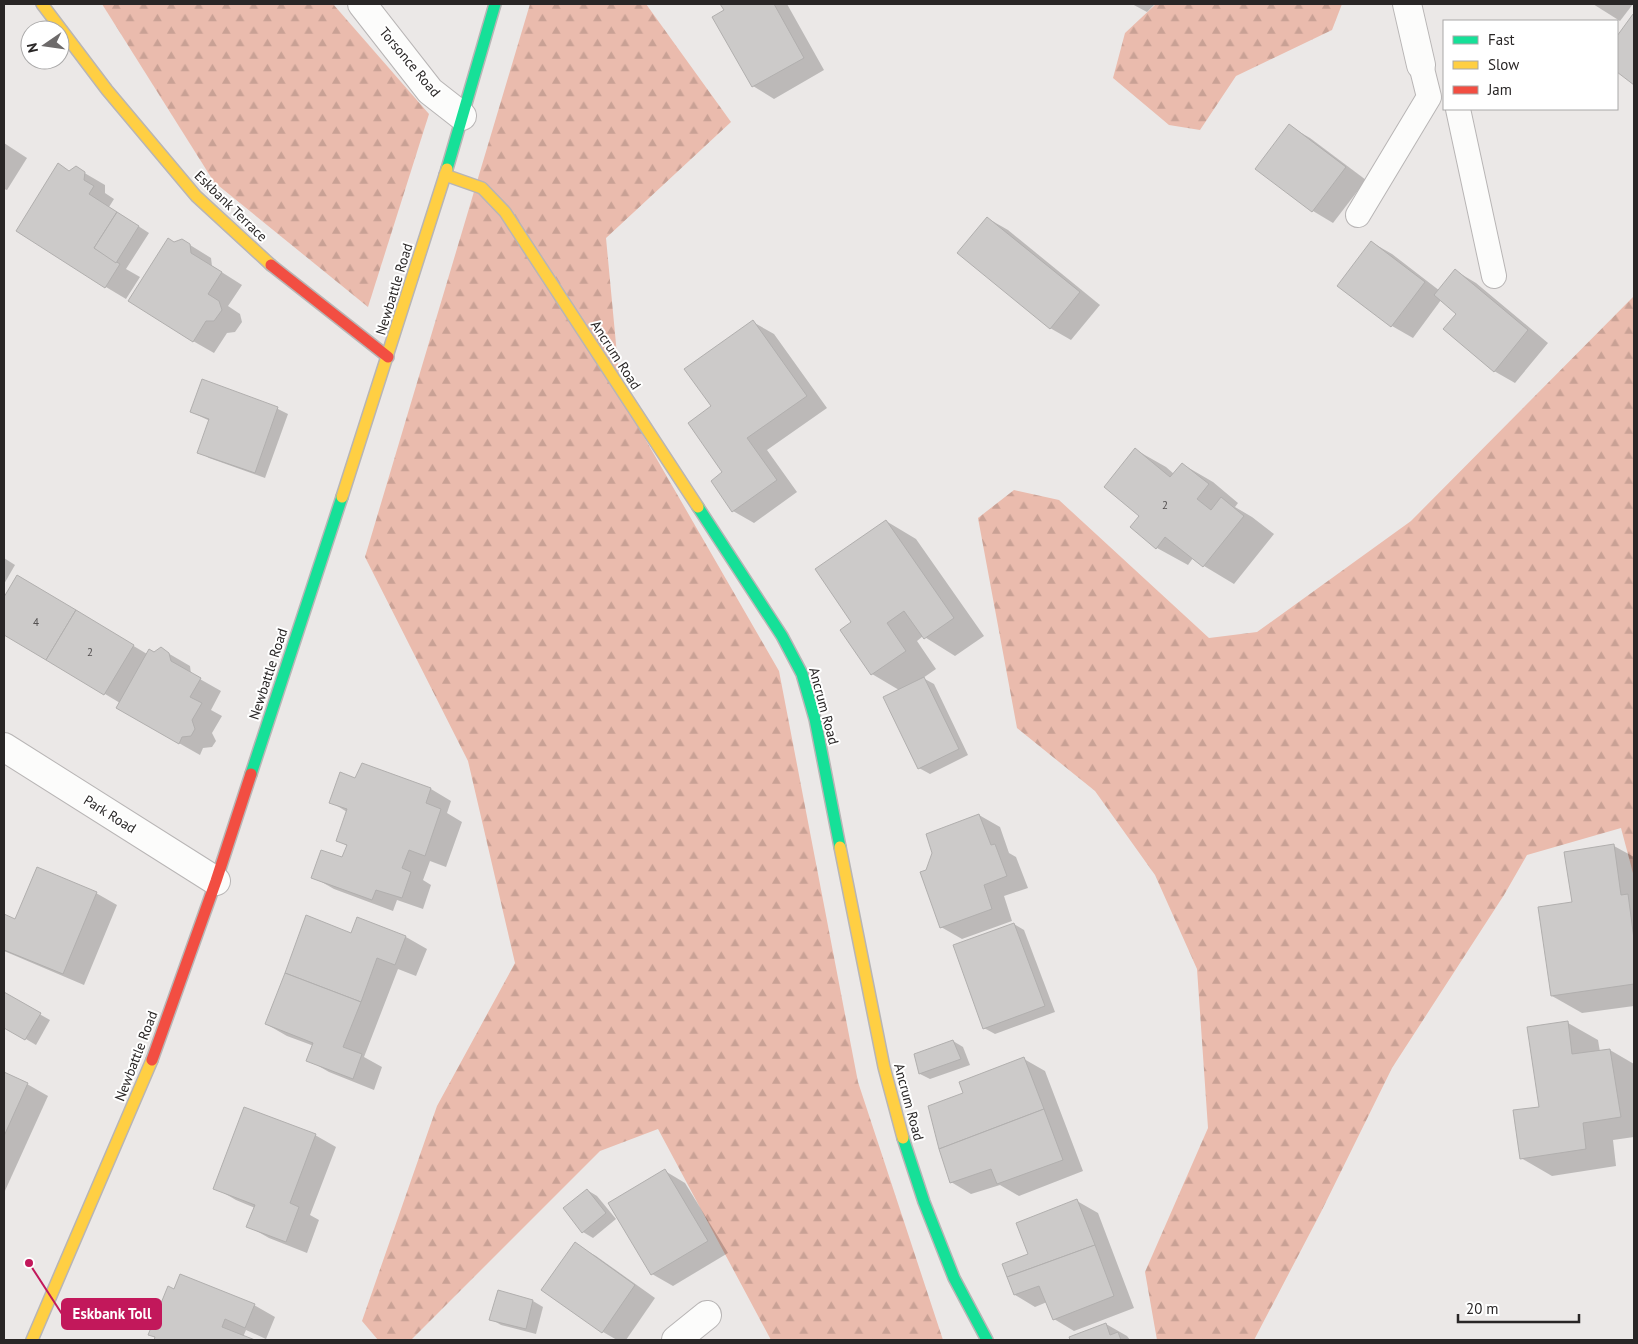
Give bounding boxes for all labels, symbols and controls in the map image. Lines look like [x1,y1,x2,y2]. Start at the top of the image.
north arrow [20,20,70,70]
legend [1443,20,1618,110]
street label: Torsonce Road [376,23,444,101]
text: Fast [1488,30,1515,49]
text: N [23,41,42,54]
text: Slow [1488,55,1519,74]
text: Jam [1487,80,1512,99]
street label: Eskbank Terrace [191,167,271,245]
street label: Newbattle Road [371,241,417,337]
street label: Ancrum Road [587,317,645,393]
house number: 2 [1162,498,1168,512]
house number: 4 [33,615,39,629]
street label: Newbattle Road [245,626,291,722]
house number: 2 [87,645,93,659]
street label: Ancrum Road [805,665,843,747]
street label: Park Road [80,791,140,837]
street label: Newbattle Road [111,1008,161,1104]
street label: Ancrum Road [890,1061,928,1143]
scale bar [1458,1292,1579,1324]
callout: Eskbank Toll [62,1299,161,1329]
text: 20 m [1466,1299,1499,1318]
text: Eskbank Toll [73,1304,152,1323]

